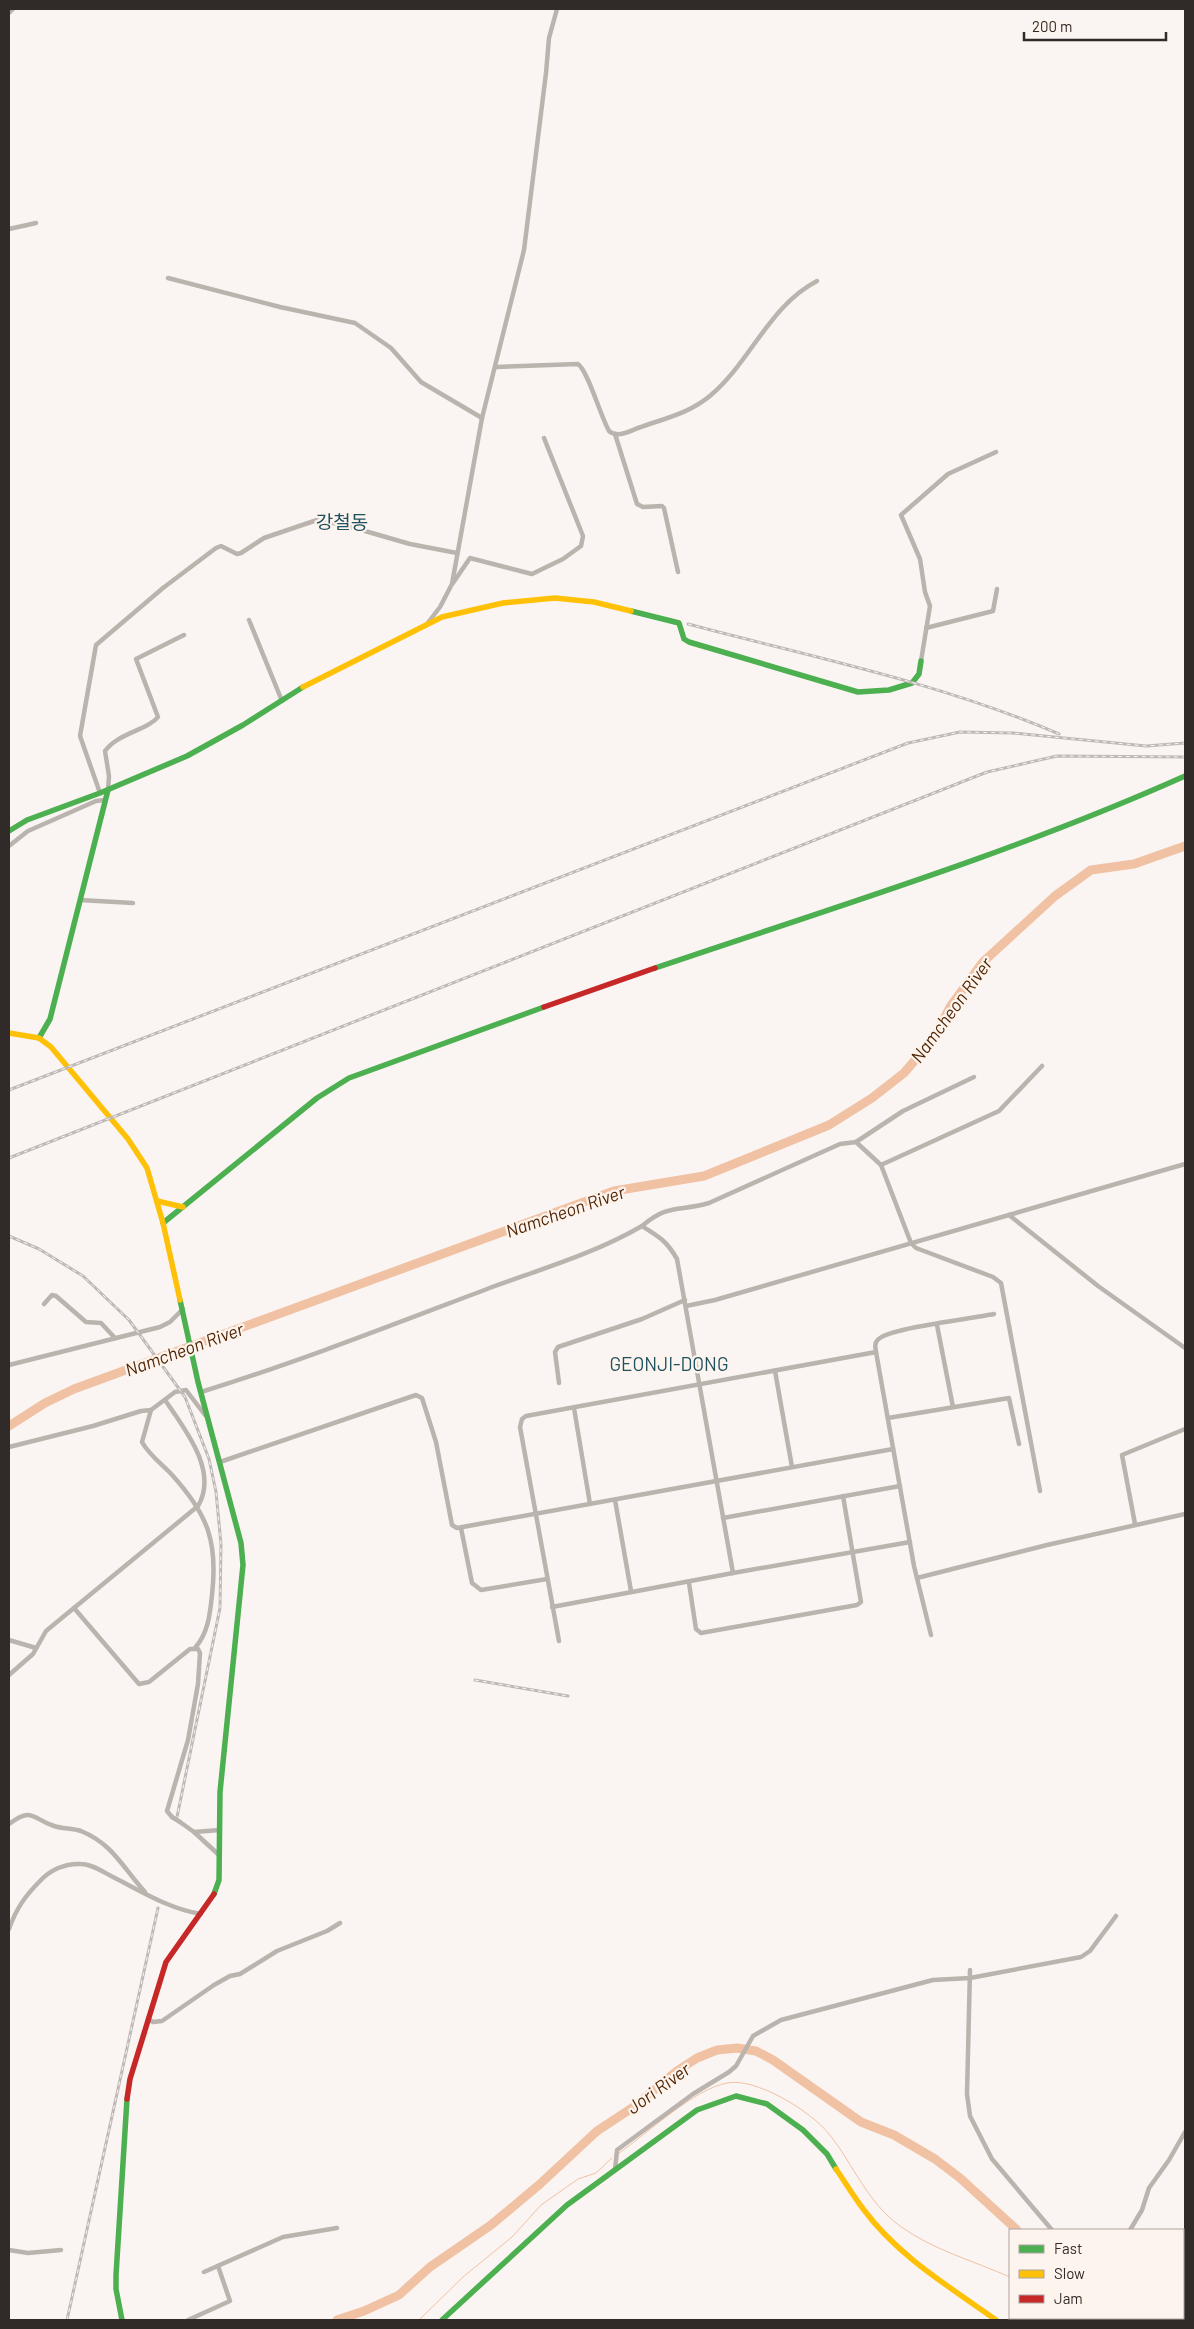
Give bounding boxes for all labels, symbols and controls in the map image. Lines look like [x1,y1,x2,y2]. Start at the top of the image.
scale bar [1024,10,1166,42]
text: 200 m [1032,17,1072,35]
district label: 강철동 [316,510,368,533]
water label: Namcheon River [905,953,997,1067]
water label: Namcheon River [503,1180,628,1242]
water label: Namcheon River [122,1317,247,1381]
district label: GEONJI-DONG [609,1352,729,1375]
water label: Jori River [622,2057,694,2118]
legend [1009,2229,1184,2319]
text: Fast [1054,2239,1082,2257]
text: Slow [1054,2264,1085,2282]
text: Jam [1054,2289,1083,2307]

